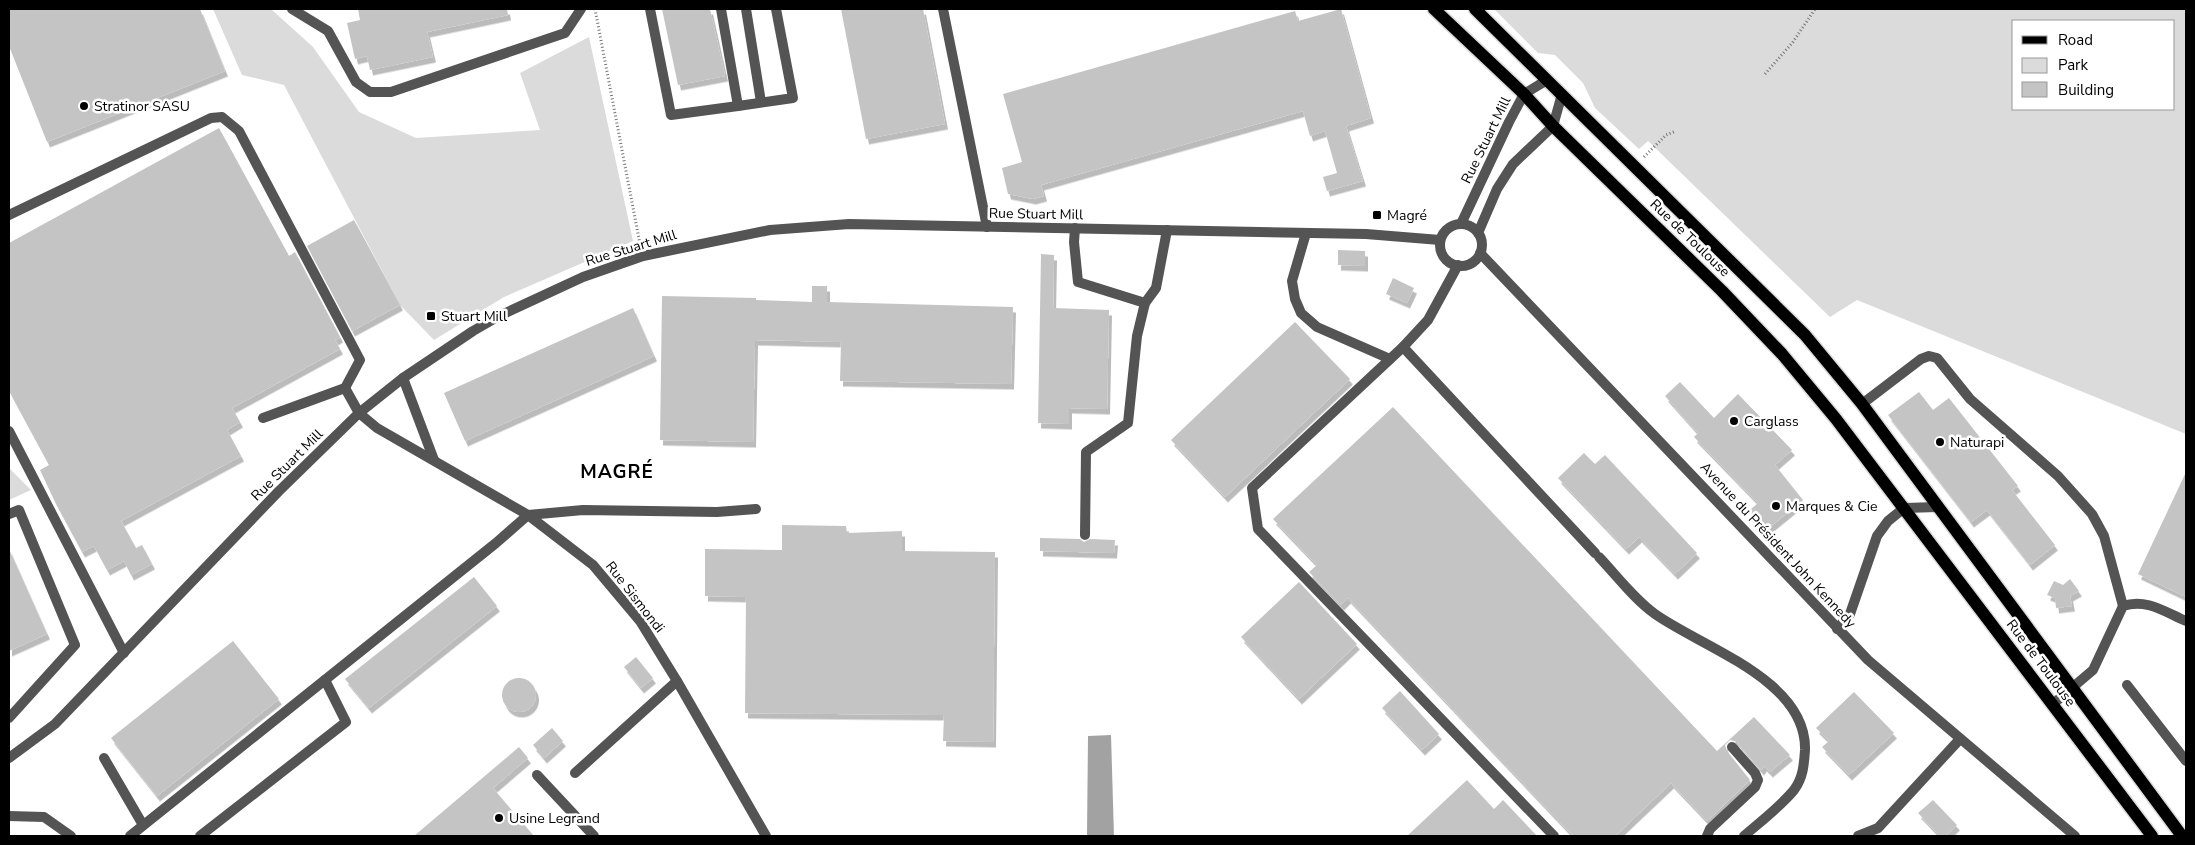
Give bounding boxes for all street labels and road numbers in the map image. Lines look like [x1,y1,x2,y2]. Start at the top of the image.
street label: Rue Stuart Mill [1457,93,1516,187]
street label: Rue de Toulouse [1646,195,1734,281]
street label: Rue Stuart Mill [989,204,1084,224]
street label: Rue Stuart Mill [583,225,680,271]
street label: Rue Stuart Mill [247,424,328,505]
street label: Avenue du Président John Kennedy [1696,458,1861,633]
street label: Rue Sismondi [601,557,669,637]
street label: Rue de Toulouse [2002,616,2080,710]

